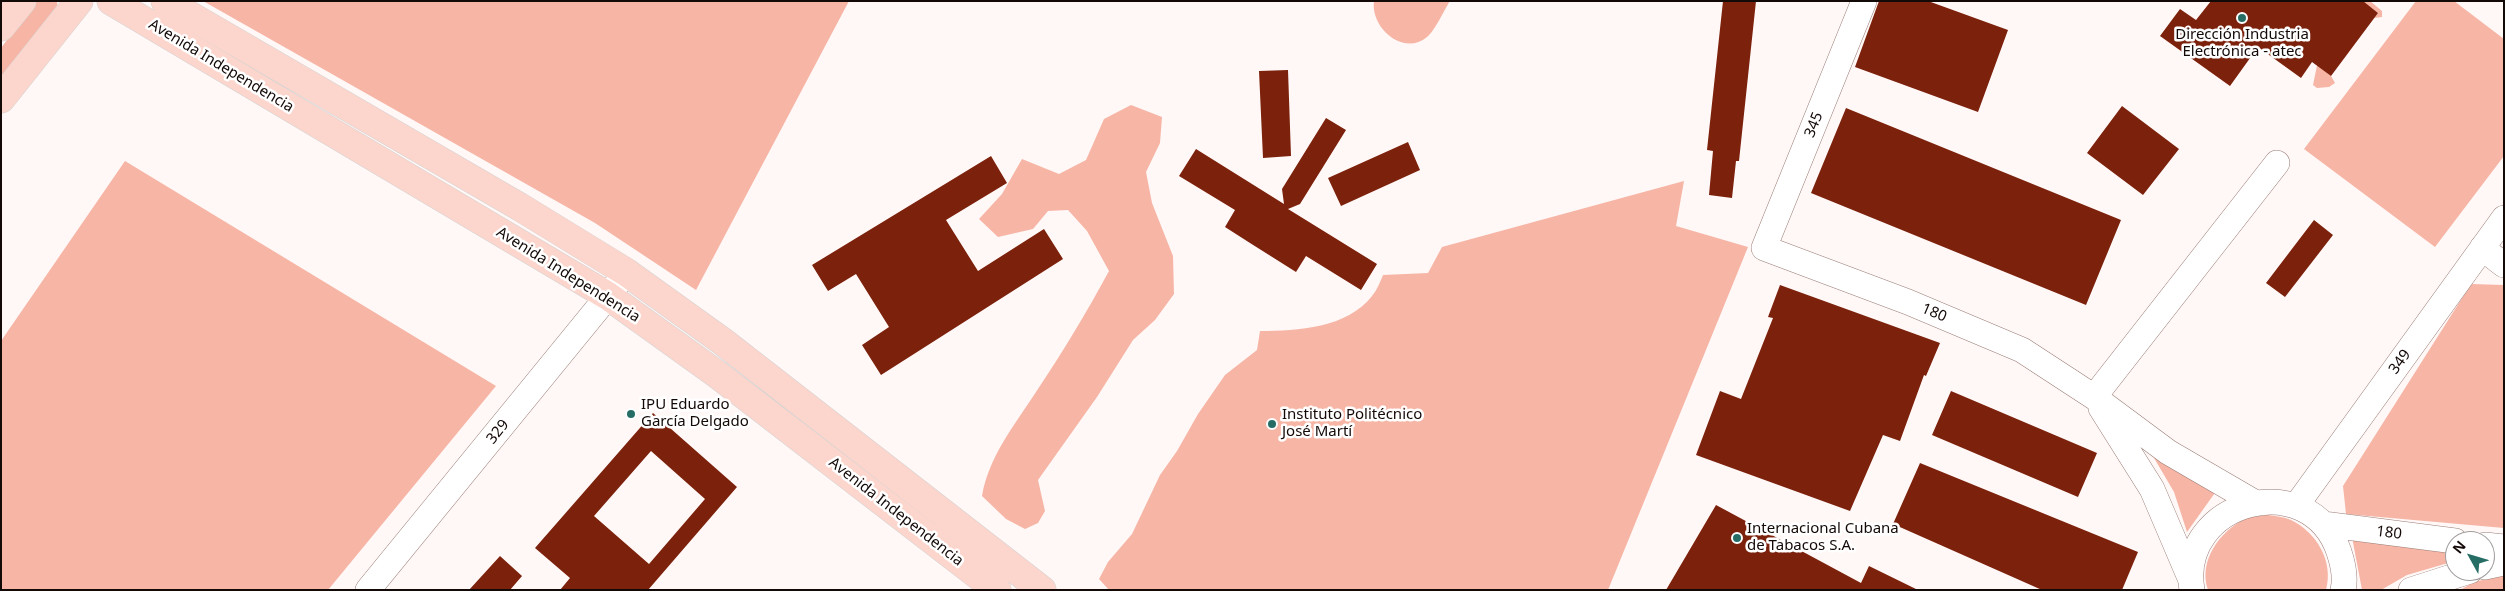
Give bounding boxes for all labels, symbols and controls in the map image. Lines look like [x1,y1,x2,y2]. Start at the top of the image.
marker: Dirección Industria Electrónica - atec [2236,12,2248,24]
street label: Avenida Independencia [145,16,297,116]
place label: Dirección Industria Electrónica - atec [2175,26,2309,61]
street label: 345 [1801,110,1827,140]
street label: Avenida Independencia [493,223,643,327]
street label: 180 [1919,300,1949,326]
street label: 349 [2385,346,2415,378]
place label: IPU Eduardo García Delgado [641,396,749,431]
place label: Instituto Politécnico José Martí [1282,406,1422,441]
marker: IPU Eduardo García Delgado [625,408,637,420]
street label: 329 [483,416,513,448]
marker: Instituto Politécnico José Martí [1266,418,1278,430]
street label: Avenida Independencia [825,454,967,570]
place label: Internacional Cubana de Tabacos S.A. [1747,520,1899,555]
street label: 180 [2375,522,2403,544]
north arrow [2445,531,2495,581]
marker: Internacional Cubana de Tabacos S.A. [1731,532,1743,544]
text: N [2448,536,2470,557]

